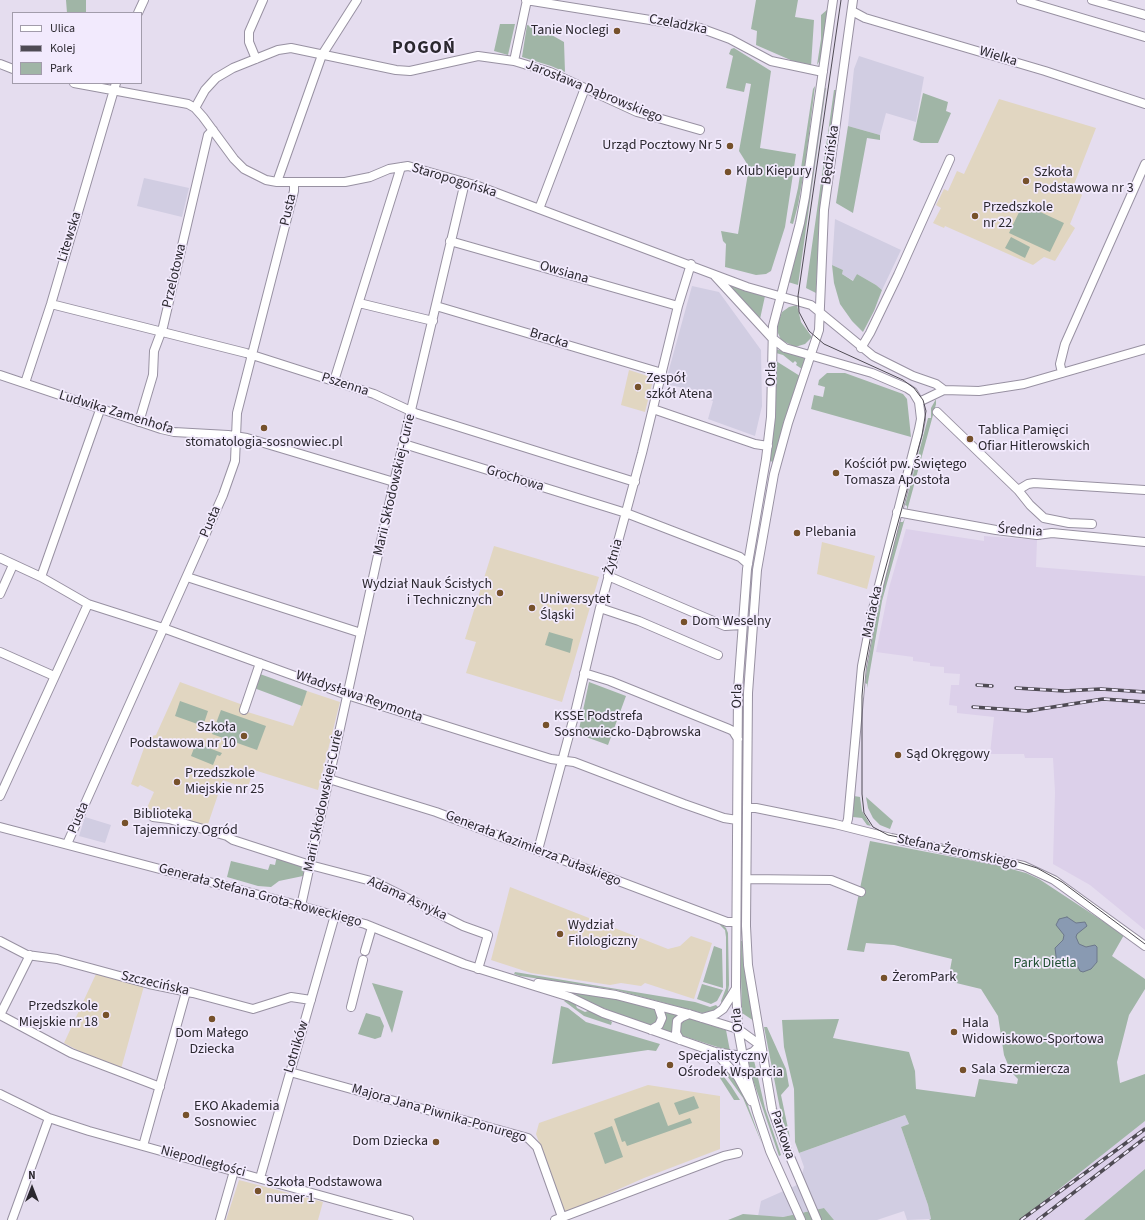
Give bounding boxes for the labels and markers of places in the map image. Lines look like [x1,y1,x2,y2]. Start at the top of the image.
place label: Tanie Noclegi [531,23,609,39]
marker: Tanie Noclegi [612,26,622,36]
place label: Urząd Pocztowy Nr 5 [602,138,722,154]
marker: Urząd Pocztowy Nr 5 [725,141,735,151]
place label: Klub Kiepury [736,164,811,180]
place label: Szkoła Podstawowa nr 3 [1034,165,1134,198]
marker: Klub Kiepury [723,167,733,177]
marker: Szkoła Podstawowa nr 3 [1021,176,1031,186]
place label: Przedszkole nr 22 [983,200,1053,232]
marker: Przedszkole nr 22 [970,211,980,221]
place label: Zespół szkół Atena [646,371,713,404]
marker: Zespół szkół Atena [633,382,643,392]
marker: stomatologia-sosnowiec.pl [259,423,269,433]
place label: Tablica Pamięci Ofiar Hitlerowskich [978,423,1090,456]
marker: Tablica Pamięci Ofiar Hitlerowskich [965,434,975,444]
place label: stomatologia-sosnowiec.pl [185,435,343,451]
place label: Kościół pw. Świętego Tomasza Apostoła [844,457,967,490]
marker: Kościół pw. Świętego Tomasza Apostoła [831,468,841,478]
place label: Plebania [805,525,856,541]
marker: Plebania [792,528,802,538]
place label: Wydział Nauk Ścisłych i Technicznych [362,577,492,610]
marker: Wydział Nauk Ścisłych i Technicznych [495,588,505,598]
place label: Uniwersytet Śląski [540,592,610,624]
marker: Uniwersytet Śląski [527,603,537,613]
place label: Dom Weselny [692,614,771,630]
marker: Dom Weselny [679,617,689,627]
place label: KSSE Podstrefa Sosnowiecko-Dąbrowska [554,709,701,742]
place label: Szkoła Podstawowa nr 10 [129,720,236,752]
marker: KSSE Podstrefa Sosnowiecko-Dąbrowska [541,720,551,730]
marker: Szkoła Podstawowa nr 10 [239,731,249,741]
place label: Sąd Okręgowy [906,747,990,763]
marker: Sąd Okręgowy [893,750,903,760]
place label: Przedszkole Miejskie nr 25 [185,766,264,798]
marker: Przedszkole Miejskie nr 25 [172,777,182,787]
place label: Biblioteka Tajemniczy Ogród [133,807,238,840]
marker: Biblioteka Tajemniczy Ogród [120,818,130,828]
place label: Wydział Filologiczny [568,918,638,950]
marker: Wydział Filologiczny [555,929,565,939]
place label: ŻeromPark [892,970,956,986]
marker: ŻeromPark [879,973,889,983]
place label: Przedszkole Miejskie nr 18 [19,999,98,1032]
marker: Przedszkole Miejskie nr 18 [101,1010,111,1020]
marker: Dom Małego Dziecka [207,1014,217,1024]
place label: Hala Widowiskowo-Sportowa [962,1016,1104,1048]
place label: Dom Małego Dziecka [175,1026,249,1058]
marker: Hala Widowiskowo-Sportowa [949,1027,959,1037]
place label: Specjalistyczny Ośrodek Wsparcia [678,1049,783,1082]
marker: Specjalistyczny Ośrodek Wsparcia [665,1060,675,1070]
place label: Sala Szermiercza [971,1062,1070,1078]
marker: Sala Szermiercza [958,1065,968,1075]
place label: EKO Akademia Sosnowiec [194,1099,280,1132]
marker: EKO Akademia Sosnowiec [181,1110,191,1120]
place label: Dom Dziecka [352,1134,428,1150]
marker: Dom Dziecka [431,1137,441,1147]
place label: Szkoła Podstawowa numer 1 [266,1175,382,1208]
marker: Szkoła Podstawowa numer 1 [253,1186,263,1196]

